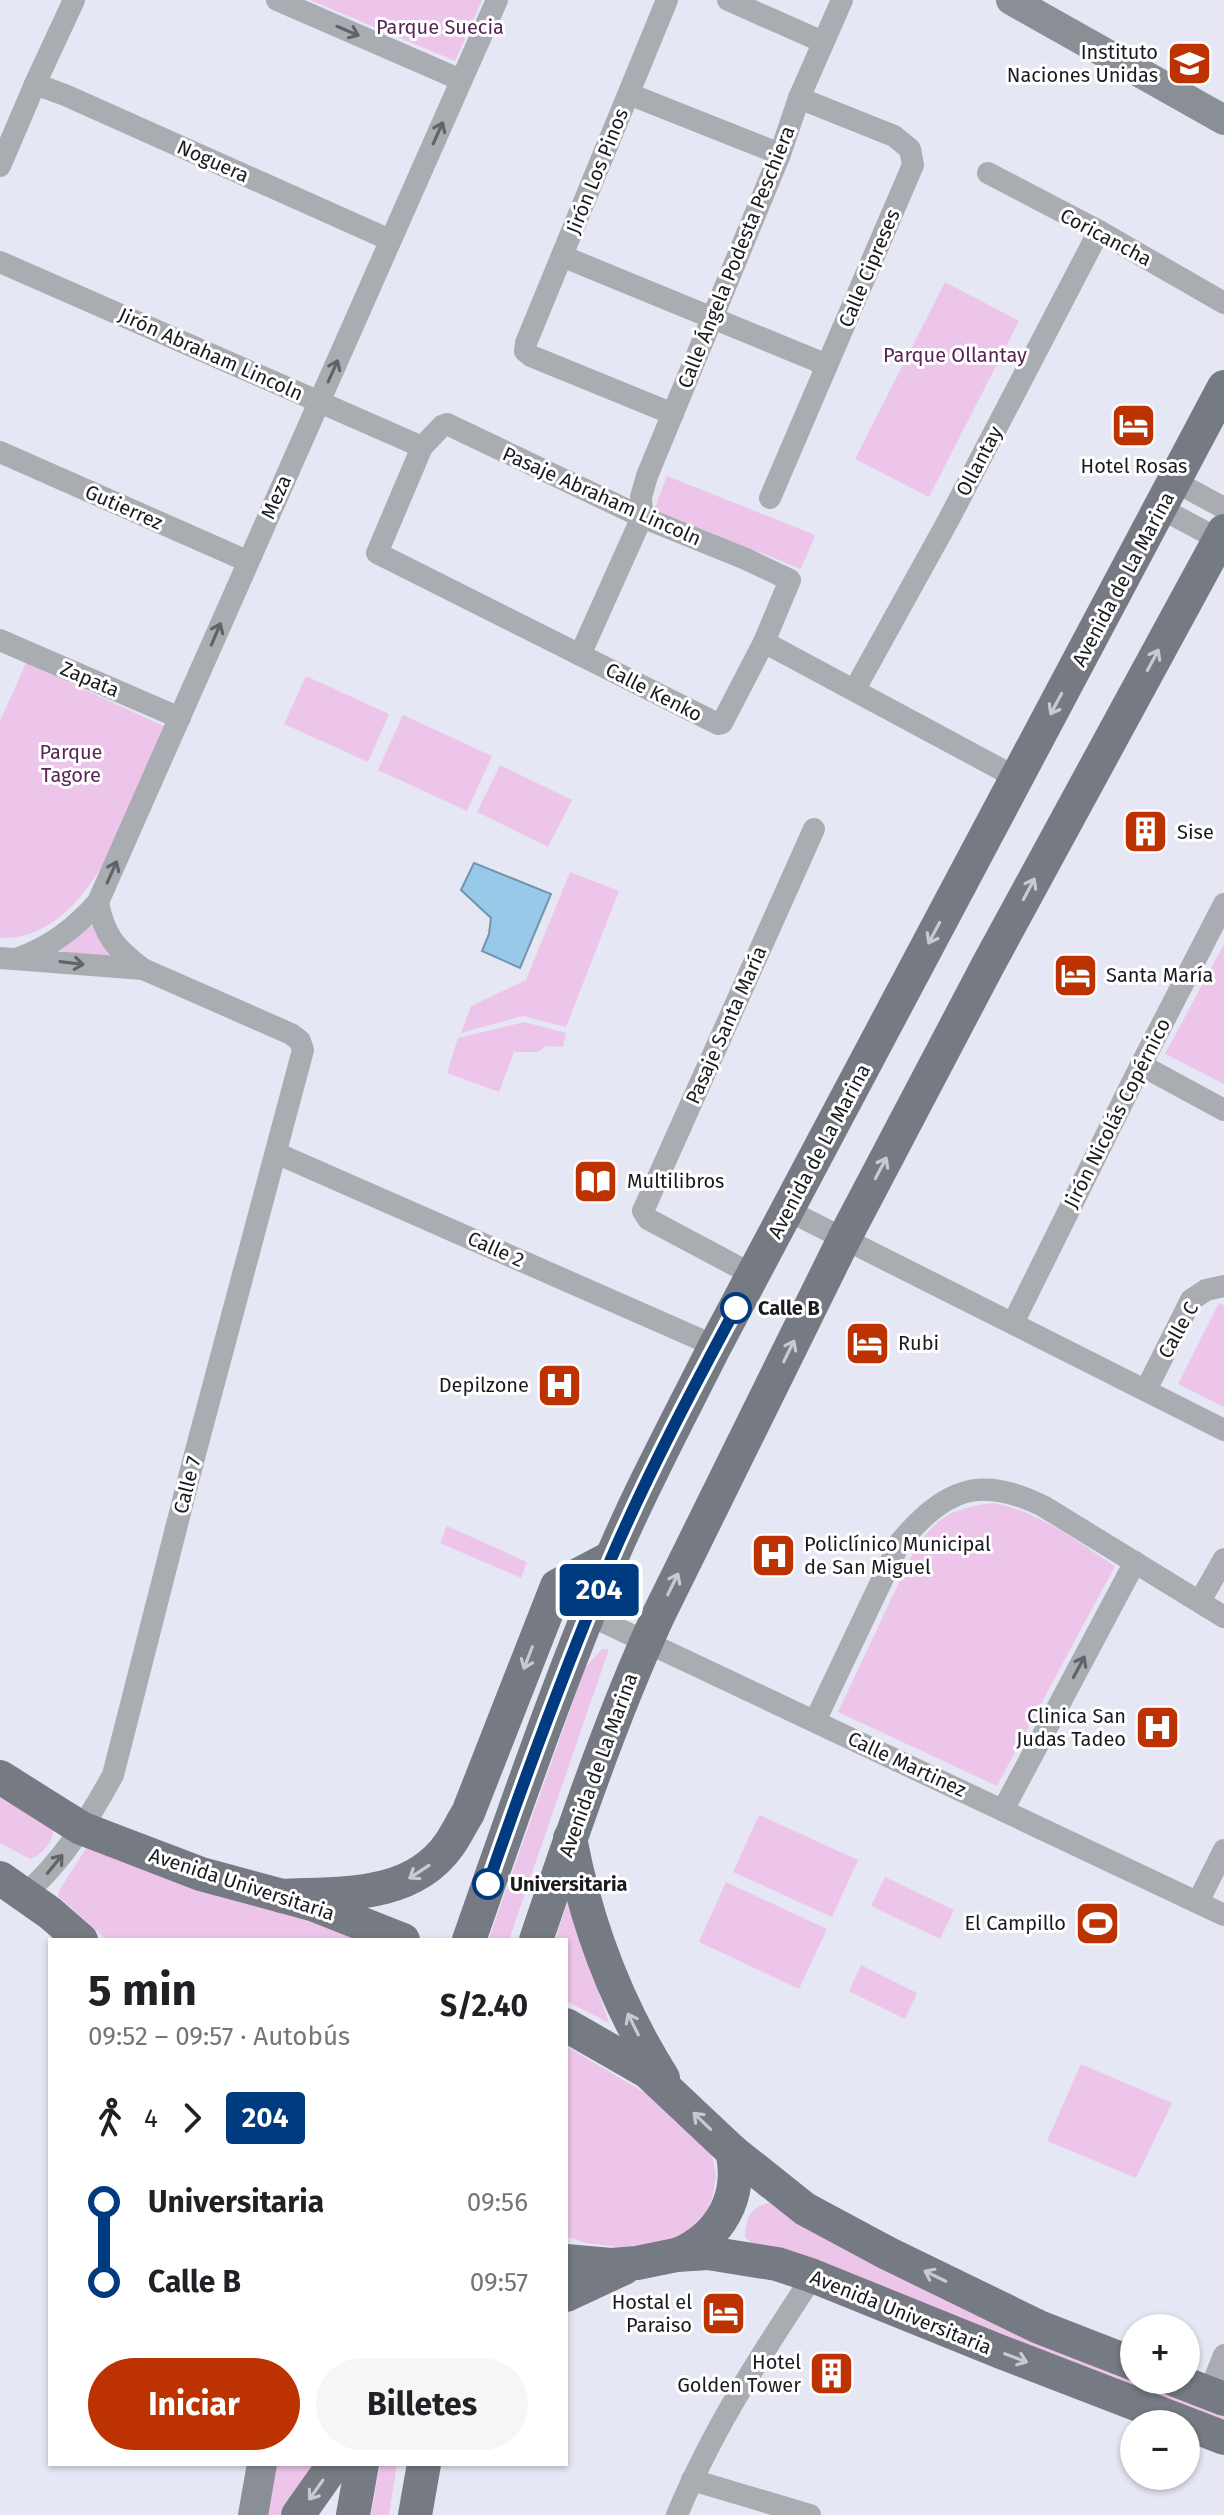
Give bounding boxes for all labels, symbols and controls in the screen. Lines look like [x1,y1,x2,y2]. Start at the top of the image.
park label: Parque Suecia [376,15,504,39]
one-way arrow [336,24,360,39]
school or university icon: Instituto Naciones Unidas [1165,39,1213,87]
place label: Instituto Naciones Unidas [1007,40,1158,87]
street label: Jirón Los Pinos [561,105,633,237]
one-way arrow [431,121,446,145]
street label: Calle Ángela Podesta Peschiera [672,122,800,392]
street label: Noguera [173,135,253,187]
street label: Coricancha [1056,203,1156,271]
street label: Calle Cipreses [833,205,905,331]
street label: Jirón Abraham Lincoln [115,302,307,406]
park label: Parque Ollantay [883,343,1027,367]
one-way arrow [326,359,341,383]
hotel icon: Hotel Rosas [1110,402,1158,450]
street label: Ollantay [951,422,1007,500]
street label: Pasaje Abraham Lincoln [499,441,705,551]
place label: Hotel Rosas [1081,454,1187,478]
street label: Meza [256,471,296,523]
street label: Gutierrez [81,479,167,535]
street label: Avenida de La Marina [1067,488,1179,670]
one-way arrow [210,622,225,647]
one-way arrow [1146,649,1162,673]
street label: Zapata [57,656,123,702]
street label: Calle Kenko [602,657,706,727]
one-way arrow [1048,691,1064,715]
park label: Parque Tagore [39,740,103,787]
building icon: Sise [1122,808,1170,856]
place label: Sise [1177,820,1214,844]
one-way arrow [105,860,120,885]
one-way arrow [1022,878,1038,901]
one-way arrow [926,921,942,945]
street label: Pasaje Santa María [680,942,772,1108]
hotel icon: Santa María [1051,951,1099,999]
one-way arrow [58,956,85,971]
place label: Santa María [1106,963,1213,987]
street label: Jirón Nicolás Copérnico [1059,1014,1175,1212]
street label: Avenida de La Marina [763,1060,875,1242]
library icon: Multilibros [572,1157,620,1205]
one-way arrow [874,1157,890,1181]
place label: Multilibros [627,1169,724,1193]
street label: Calle 2 [464,1226,528,1272]
marker: Calle B [721,1293,751,1323]
place label: Calle B [758,1296,820,1320]
street label: Calle C [1153,1298,1203,1362]
hotel icon: Rubi [843,1319,891,1367]
place label: Rubi [898,1331,939,1355]
one-way arrow [781,1340,797,1364]
hospital icon: Depilzone [536,1361,584,1409]
place label: Depilzone [439,1373,529,1397]
street label: Calle 7 [168,1454,206,1516]
hospital icon: Policlínico Municipal de San Miguel [749,1532,797,1580]
place label: Policlínico Municipal de San Miguel [804,1532,991,1579]
line badge: 204 [553,1564,645,1616]
text: 204 [576,1573,622,1606]
one-way arrow [666,1573,682,1597]
one-way arrow [520,1645,534,1670]
one-way arrow [1072,1655,1087,1679]
street label: Avenida de La Marina [554,1670,642,1860]
place label: Clinica San Judas Tadeo [1016,1704,1126,1751]
hospital icon: Clinica San Judas Tadeo [1133,1704,1181,1752]
street label: Calle Martinez [844,1726,970,1802]
street label: Avenida Universitaria [146,1843,338,1925]
one-way arrow [46,1854,64,1874]
one-way arrow [408,1863,430,1880]
marker: Universitaria [473,1869,503,1899]
place label: Universitaria [510,1872,628,1896]
sports icon: El Campillo [1073,1899,1121,1947]
place label: El Campillo [964,1911,1066,1935]
text: 5 min [88,1964,197,2017]
text: S/2.40 [440,1988,528,2024]
one-way arrow [625,2013,640,2037]
text: 09:52 – 09:57 · Autobús [88,2021,350,2052]
icon: walk [88,2096,132,2140]
icon: forward [170,2096,214,2140]
text: 204 [242,2101,289,2134]
text: 4 [144,2103,158,2134]
one-way arrow [693,2112,712,2131]
text: Universitaria [148,2184,324,2220]
text: 09:56 [467,2187,528,2218]
text: Calle B [148,2264,241,2300]
street label: Avenida Universitaria [807,2265,995,2359]
text: 09:57 [470,2267,528,2298]
one-way arrow [923,2268,947,2283]
hotel icon: Hostal el Paraiso [699,2289,747,2337]
place label: Hostal el Paraiso [612,2290,692,2337]
map controls [1120,2314,1200,2490]
button: + [1120,2314,1200,2394]
building icon: Hotel Golden Tower [808,2349,856,2397]
place label: Hotel Golden Tower [677,2350,801,2397]
one-way arrow [1003,2352,1027,2366]
button: Iniciar [88,2358,300,2450]
button: Billetes [316,2358,528,2450]
button: − [1120,2410,1200,2490]
one-way arrow [308,2478,324,2500]

